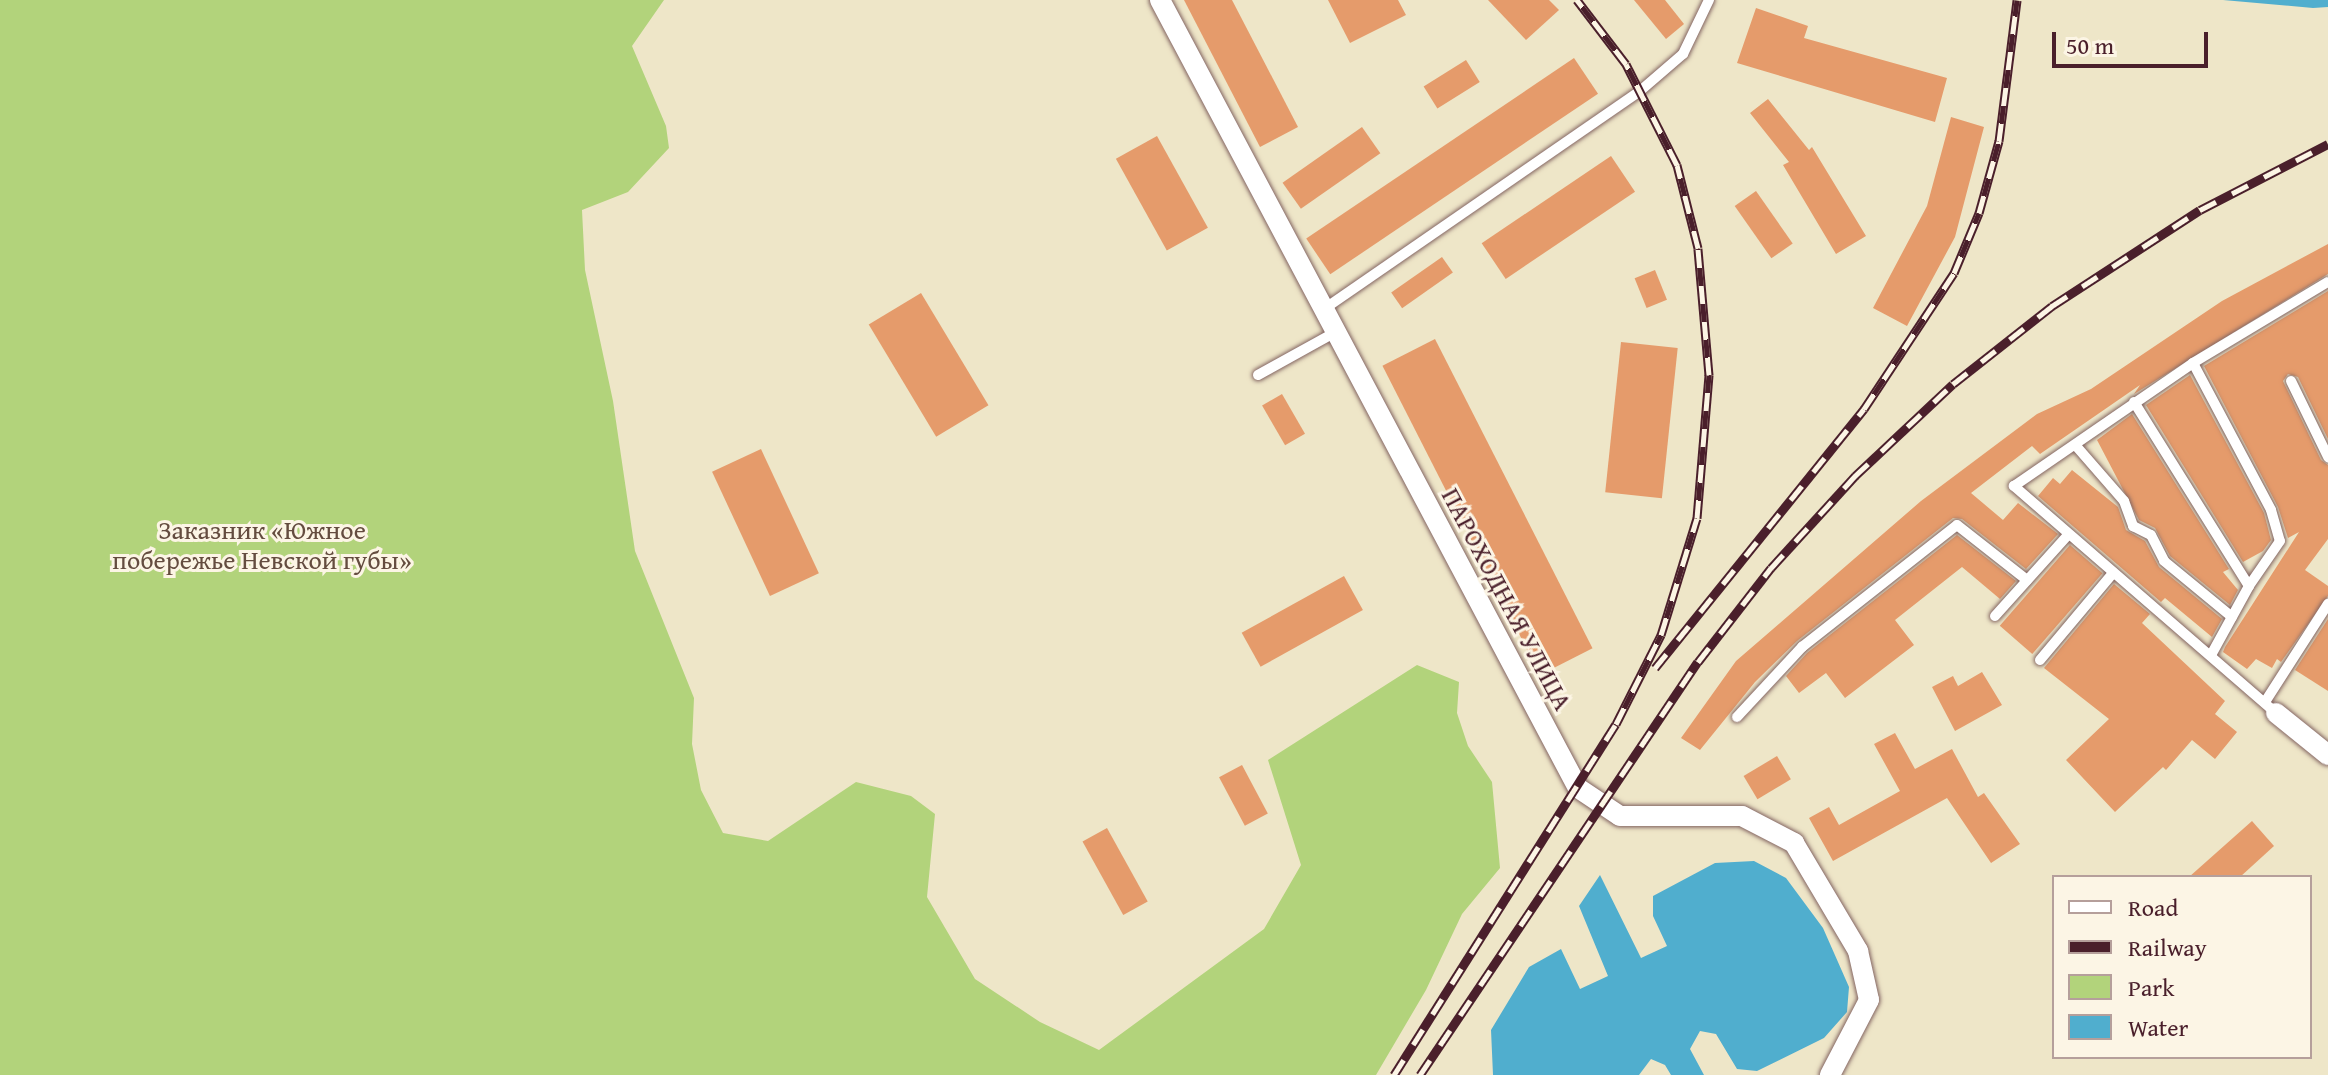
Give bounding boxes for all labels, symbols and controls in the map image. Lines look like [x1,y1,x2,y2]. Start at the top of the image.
scale bar [2056,16,2212,66]
text: 50 m [2066,28,2114,63]
street label: ПАРОХОДНАЯ УЛИЦА [1435,483,1579,715]
park label: Заказник «Южное побережье Невской губы» [112,514,412,576]
legend [2052,875,2312,1059]
text: Road [2128,890,2178,925]
text: Railway [2128,930,2207,965]
text: Park [2128,970,2174,1005]
text: Water [2128,1010,2188,1045]

